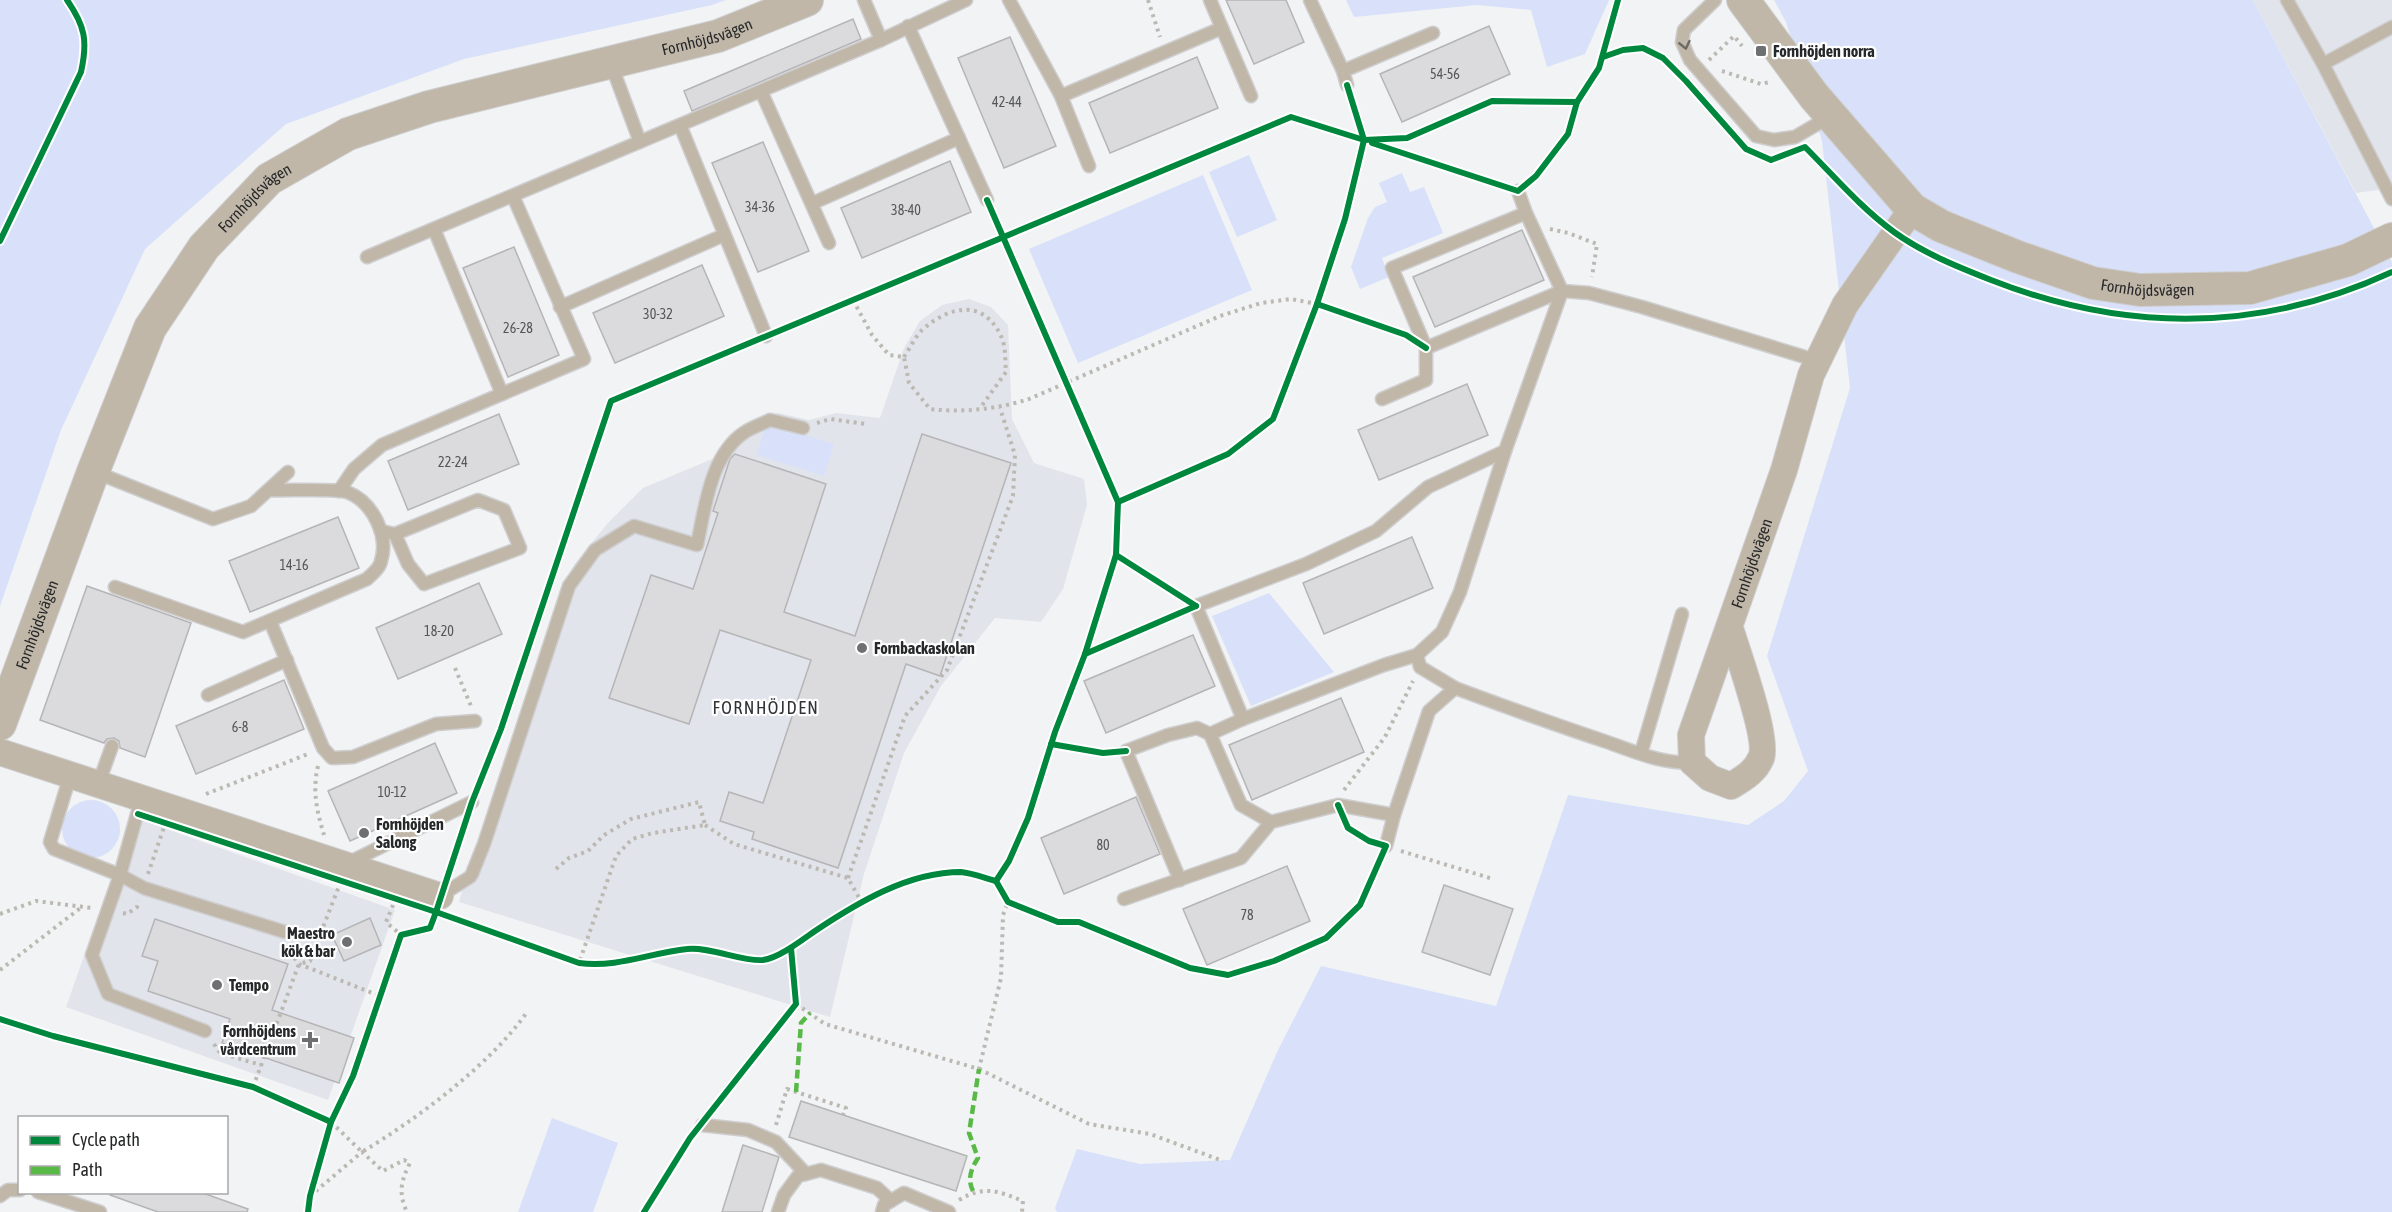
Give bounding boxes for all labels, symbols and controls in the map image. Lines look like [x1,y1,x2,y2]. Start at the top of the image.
street label: Fornhöjdsvägen [660,14,755,59]
one-way arrow [1678,40,1691,50]
place label: Fornhöjden norra [1773,42,1875,60]
marker: Fornhöjden norra [1754,44,1768,58]
house number: 54-56 [1430,66,1460,82]
house number: 42-44 [992,94,1022,110]
street label: Fornhöjdsvägen [214,159,294,236]
house number: 34-36 [745,199,775,215]
house number: 38-40 [891,202,921,218]
street label: Fornhöjdsvägen [2100,275,2195,300]
house number: 30-32 [643,306,673,322]
house number: 26-28 [503,320,533,336]
house number: 22-24 [438,454,468,470]
street label: Fornhöjdsvägen [1727,516,1775,611]
house number: 14-16 [279,557,309,573]
street label: Fornhöjdsvägen [12,577,61,672]
house number: 18-20 [424,623,454,639]
place label: Fornbackaskolan [874,639,975,657]
marker: Fornbackaskolan [855,641,869,655]
district label: FORNHÖJDEN [713,697,819,718]
house number: 6-8 [232,719,249,735]
house number: 10-12 [377,784,407,800]
place label: Fornhöjden Salong [376,815,444,851]
marker: Fornhöjden Salong [357,826,371,840]
house number: 80 [1096,837,1110,853]
house number: 78 [1240,907,1254,923]
place label: Maestro kök & bar [281,924,335,960]
marker: Maestro kök & bar [340,935,354,949]
place label: Tempo [229,976,269,994]
marker: Tempo [210,978,224,992]
place label: Fornhöjdens vårdcentrum [220,1022,296,1058]
marker: Fornhöjdens vårdcentrum [301,1031,319,1049]
legend [18,1116,228,1194]
text: Cycle path [72,1129,140,1150]
text: Path [72,1159,103,1180]

